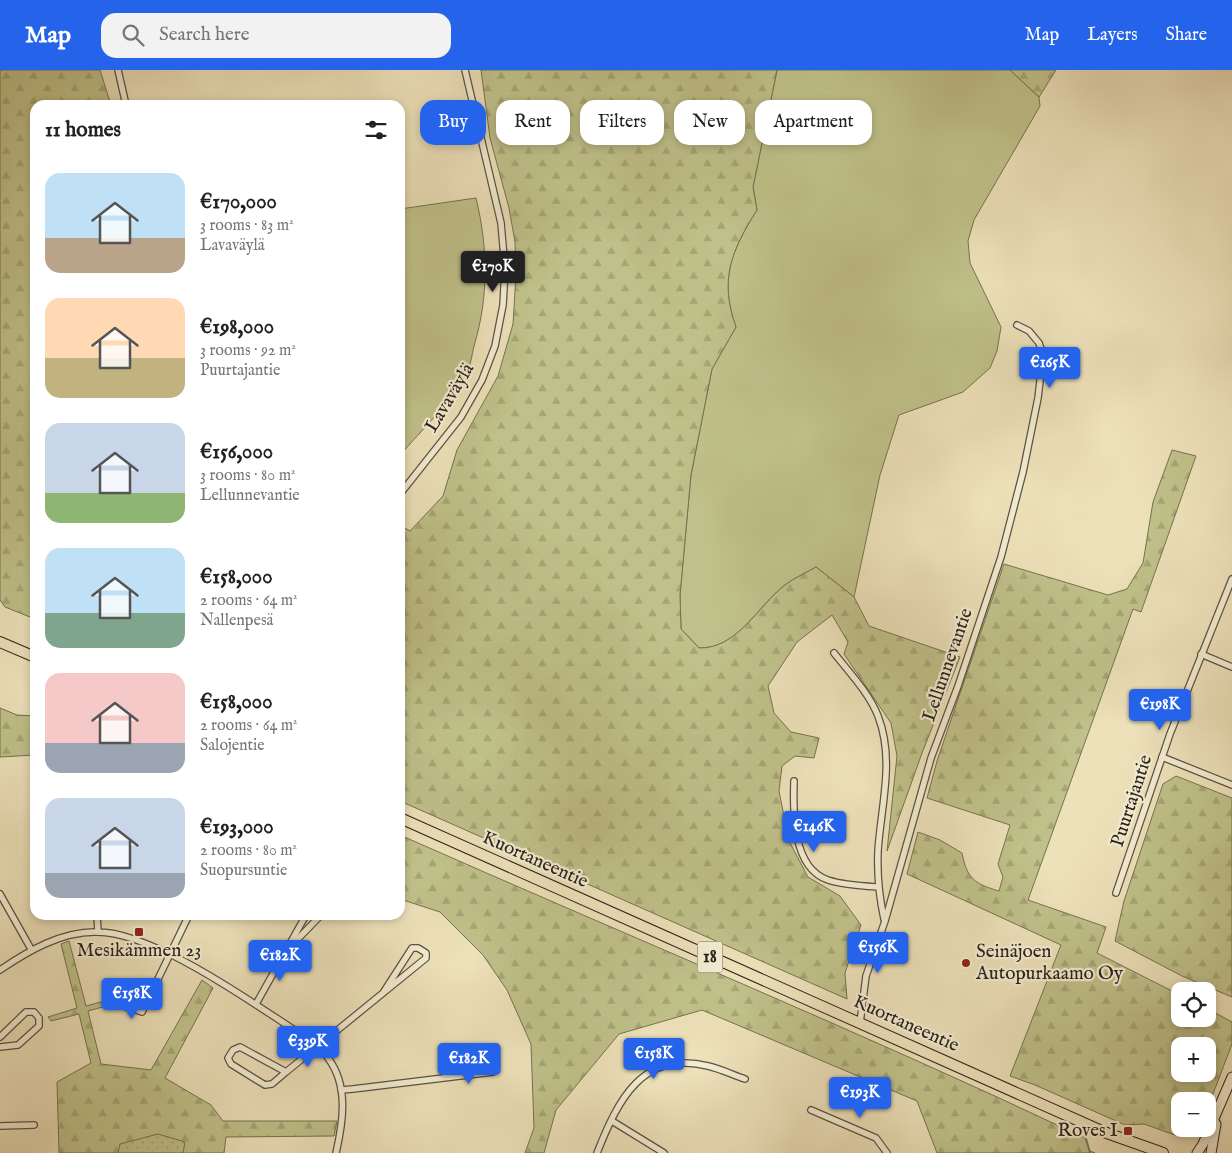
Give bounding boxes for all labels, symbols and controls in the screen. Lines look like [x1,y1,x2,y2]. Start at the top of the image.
search box [101,13,451,58]
text: Map [25,20,71,51]
icon: search [119,21,147,49]
text: Search here [159,23,250,47]
text: Map [1025,24,1059,47]
text: Layers [1087,24,1138,47]
text: Share [1166,24,1207,47]
chip: Buy [420,100,486,145]
chip: Rent [496,100,570,145]
chip: Filters [580,100,664,145]
chip: New [674,100,745,145]
chip: Apartment [755,100,872,145]
icon: filters [362,116,390,144]
text: 11 homes [45,117,121,144]
text: €170,000 [200,189,277,216]
icon: home [85,193,145,253]
text: 3 rooms · 83 m² [200,216,294,236]
text: Lavaväylä [200,236,265,256]
pin: €170K [458,250,528,293]
text: €170K [472,257,514,277]
text: €198,000 [200,314,274,341]
icon: home [85,318,145,378]
text: 3 rooms · 92 m² [200,341,296,361]
pin: €165K [1015,346,1085,389]
text: €165K [1030,353,1070,373]
street label: Lavaväylä [420,358,480,437]
text: Puurtajantie [200,361,280,381]
text: €156,000 [200,439,273,466]
icon: home [85,443,145,503]
text: 3 rooms · 80 m² [200,466,296,486]
text: Lellunnevantie [200,486,300,506]
text: €158,000 [200,564,273,591]
icon: home [85,568,145,628]
text: 2 rooms · 64 m² [200,591,298,611]
street label: Lellunnevantie [917,605,979,725]
text: Nallenpesä [200,611,273,631]
pin: €198K [1125,688,1195,731]
text: €158,000 [200,689,273,716]
icon: home [85,693,145,753]
text: €198K [1140,695,1180,715]
text: 2 rooms · 64 m² [200,716,298,736]
text: Salojentie [200,736,265,756]
street label: Puurtajantie [1106,752,1158,850]
pin: €146K [779,810,849,853]
text: €193,000 [200,814,274,841]
text: €146K [793,817,835,837]
icon: home [85,818,145,878]
street label: Kuortaneentie [478,826,592,894]
text: 2 rooms · 80 m² [200,841,297,861]
text: Suopursuntie [200,861,287,881]
marker: Mesikämmen 23 [133,926,145,938]
pin: €156K [843,932,913,974]
text: €156K [858,938,898,958]
place label: Mesikämmen 23 [77,939,201,963]
pin: €182K [245,940,315,982]
place label: Seinäjoen Autopurkaamo Oy [975,940,1124,986]
road number: 18 [698,942,722,972]
text: €182K [260,946,300,966]
marker: Seinäjoen Autopurkaamo Oy [960,957,972,969]
pin: €158K [97,978,167,1020]
map controls [1171,982,1216,1137]
button: locate [1171,982,1216,1027]
text: €158K [113,984,151,1004]
street label: Kuortaneentie [849,990,963,1058]
pin: €339K [273,1026,343,1068]
text: €339K [288,1032,328,1052]
button: + [1171,1037,1216,1082]
pin: €158K [619,1038,689,1080]
pin: €182K [434,1042,504,1085]
text: €158K [635,1044,673,1064]
text: €182K [449,1049,489,1069]
pin: €193K [825,1076,895,1119]
text: €193K [840,1083,880,1103]
button: − [1171,1092,1216,1137]
place label: Roves I [1058,1119,1118,1143]
marker: Roves I [1122,1125,1134,1137]

